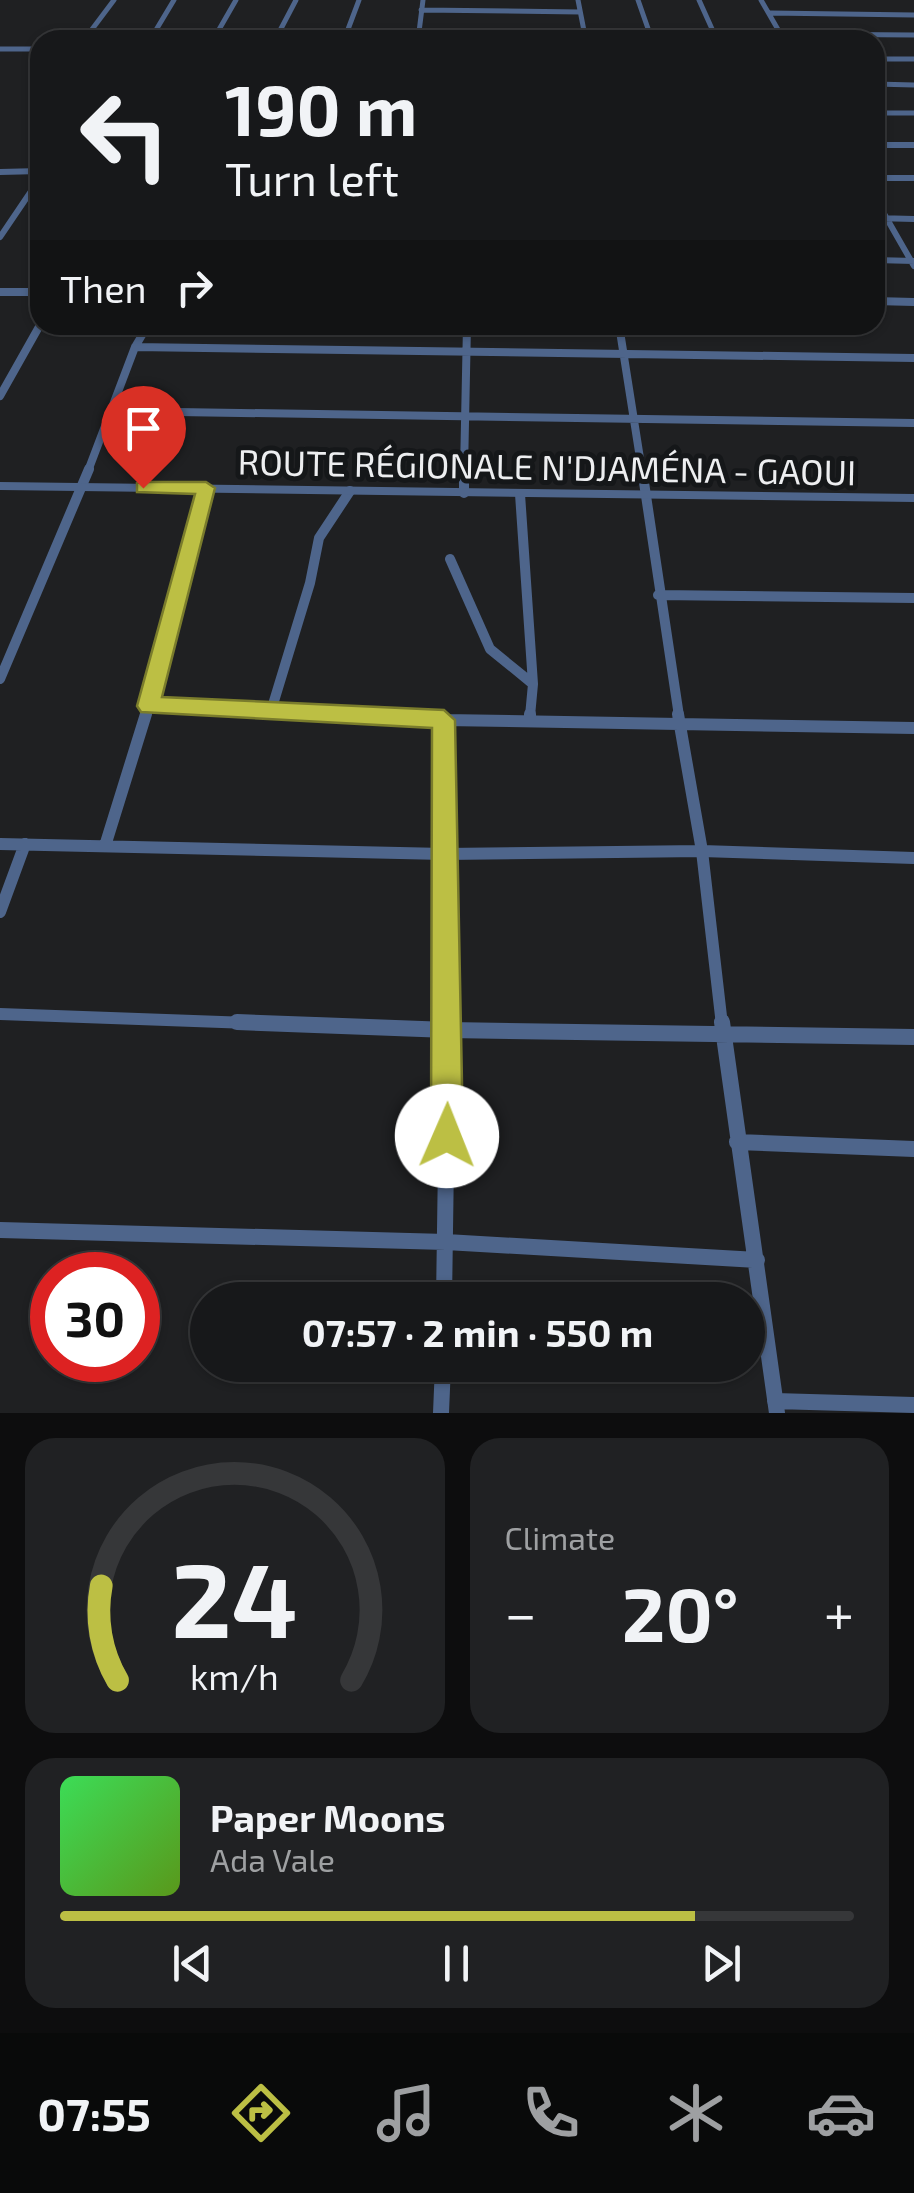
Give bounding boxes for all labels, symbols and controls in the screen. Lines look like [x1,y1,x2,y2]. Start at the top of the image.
text: 190 m [225,66,418,150]
icon: left [60,70,190,200]
text: Turn left [225,151,399,205]
icon: right [167,260,222,315]
text: Then [60,265,147,311]
pin [101,386,186,489]
icon: arrive [116,401,171,456]
street label: ROUTE RÉGIONALE N'DJAMÉNA - GAOUI [237,440,857,492]
position arrow [395,1084,499,1188]
speed limit sign: 30 [30,1252,160,1382]
text: 07:57 · 2 min · 550 m [302,1309,653,1355]
text: Climate [505,1518,615,1556]
text: 24 [171,1534,298,1659]
text: 20° [622,1567,739,1657]
text: − [505,1579,537,1645]
text: + [824,1579,854,1645]
text: km/h [190,1654,279,1697]
text: Paper Moons [210,1794,446,1840]
text: Ada Vale [210,1840,335,1878]
icon: previous [165,1936,220,1991]
icon: pause [429,1936,484,1991]
icon: next [694,1936,749,1991]
icon: directions [226,2078,296,2148]
icon: music [371,2078,441,2148]
icon: phone [516,2078,586,2148]
icon: climate [661,2078,731,2148]
icon: car [806,2078,876,2148]
text: 07:55 [38,2086,151,2140]

